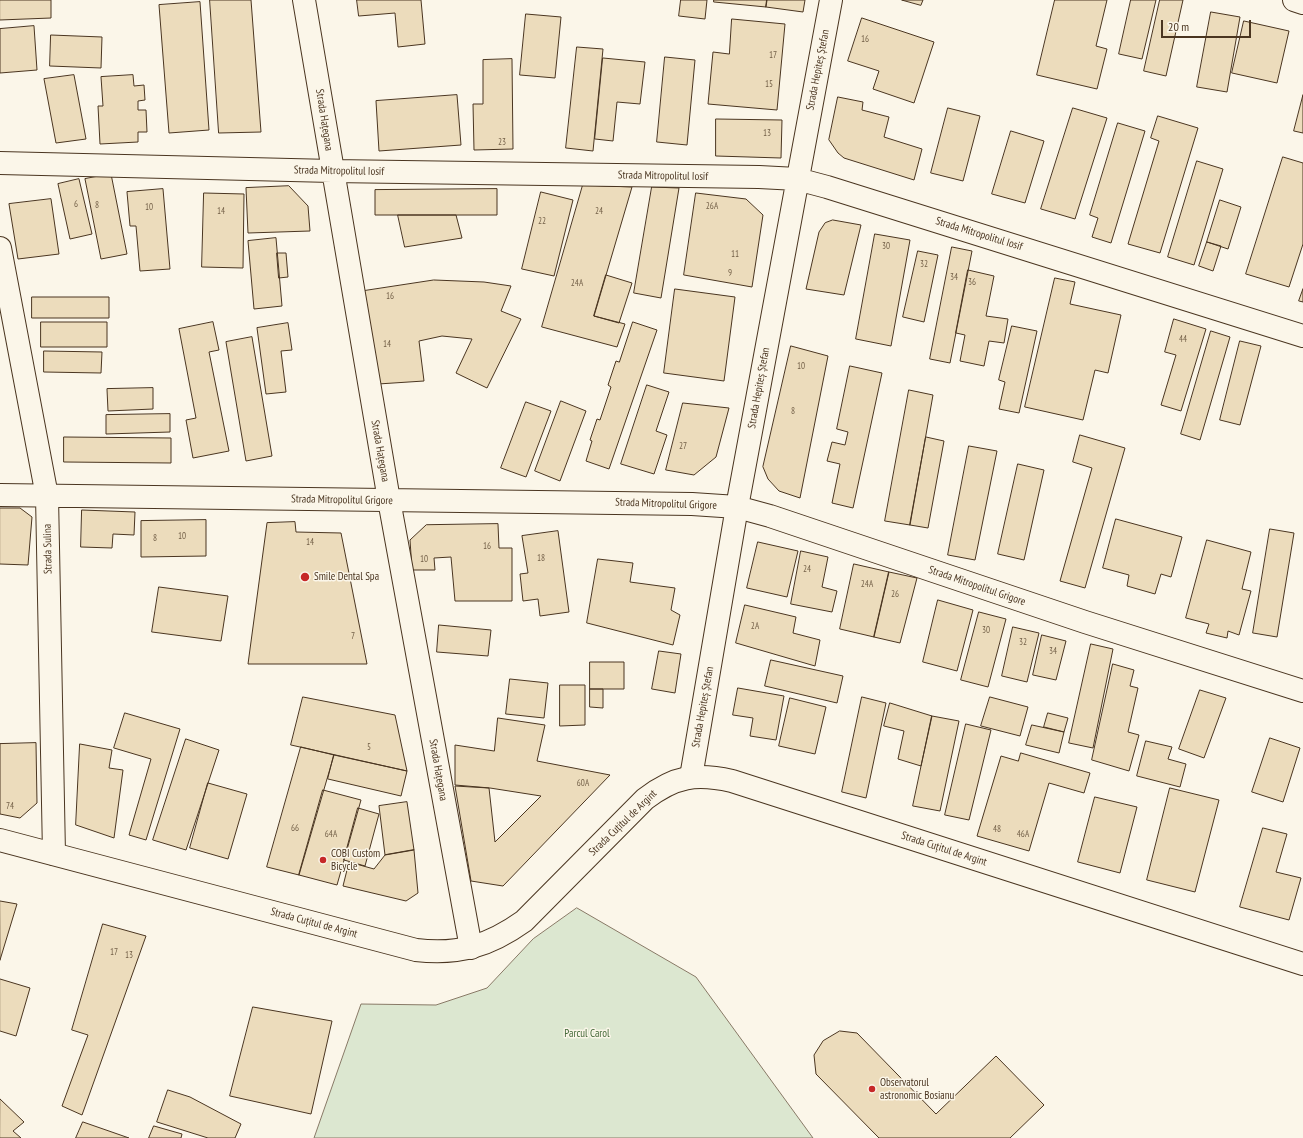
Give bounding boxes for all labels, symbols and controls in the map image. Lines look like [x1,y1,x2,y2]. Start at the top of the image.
scale bar [1163,12,1253,38]
text: 20 m [1168,19,1189,34]
street label: Strada Hepiteș Ștefan [804,28,832,112]
house number: 16 [861,34,869,44]
house number: 17 [769,50,777,60]
house number: 15 [765,79,773,89]
street label: Strada Hațegana [313,88,335,152]
house number: 13 [763,128,771,138]
house number: 23 [498,137,506,147]
street label: Strada Mitropolitul Iosif [294,164,384,178]
street label: Strada Mitropolitul Iosif [618,169,708,183]
house number: 6 [74,199,78,209]
house number: 8 [95,200,99,210]
house number: 26A [706,201,718,211]
house number: 10 [145,202,153,212]
house number: 14 [217,206,225,216]
house number: 24 [595,206,603,216]
street label: Strada Mitropolitul Iosif [934,214,1024,254]
house number: 22 [538,216,546,226]
house number: 30 [882,241,890,251]
house number: 11 [731,249,739,259]
house number: 32 [920,259,928,269]
house number: 9 [728,268,732,278]
house number: 34 [950,272,958,282]
house number: 36 [968,277,976,287]
house number: 24A [571,278,583,288]
house number: 16 [386,291,394,301]
house number: 44 [1179,334,1187,344]
house number: 14 [383,339,391,349]
street label: Strada Hepiteș Ștefan [745,346,773,430]
house number: 10 [797,361,805,371]
house number: 8 [791,406,795,416]
street label: Strada Hațegana [368,419,392,483]
house number: 27 [679,441,687,451]
street label: Strada Mitropolitul Grigore [291,493,393,507]
street label: Strada Mitropolitul Grigore [615,496,717,512]
street label: Strada Sulina [41,524,55,574]
house number: 10 [178,531,186,541]
house number: 8 [153,533,157,543]
house number: 14 [306,537,314,547]
house number: 16 [483,541,491,551]
house number: 18 [537,553,545,563]
house number: 10 [420,554,428,564]
street label: Strada Mitropolitul Grigore [927,563,1027,609]
house number: 24 [803,564,811,574]
place label: Smile Dental Spa [314,570,379,584]
marker: Smile Dental Spa [299,571,311,583]
house number: 24A [861,579,873,589]
house number: 26 [891,589,899,599]
house number: 2A [751,621,759,631]
house number: 30 [982,625,990,635]
house number: 7 [351,631,355,641]
house number: 32 [1019,637,1027,647]
house number: 34 [1049,646,1057,656]
street label: Strada Hepiteș Ștefan [689,665,717,749]
street label: Strada Hațegana [426,738,450,802]
house number: 5 [367,742,371,752]
house number: 60A [577,778,589,788]
street label: Strada Cuțitul de Argint [586,787,660,859]
house number: 74 [6,801,14,811]
house number: 66 [291,823,299,833]
house number: 48 [993,824,1001,834]
house number: 64A [325,829,337,839]
street label: Strada Cuțitul de Argint [900,829,988,869]
house number: 46A [1017,829,1029,839]
place label: COBI Custom Bicycle [331,847,380,873]
marker: COBI Custom Bicycle [318,855,328,865]
street label: Strada Cuțitul de Argint [269,905,359,941]
house number: 17 [110,947,118,957]
house number: 13 [125,950,133,960]
park label: Parcul Carol [564,1027,610,1041]
place label: Observatorul astronomic Bosianu [880,1076,954,1102]
marker: Observatorul astronomic Bosianu [867,1084,877,1094]

